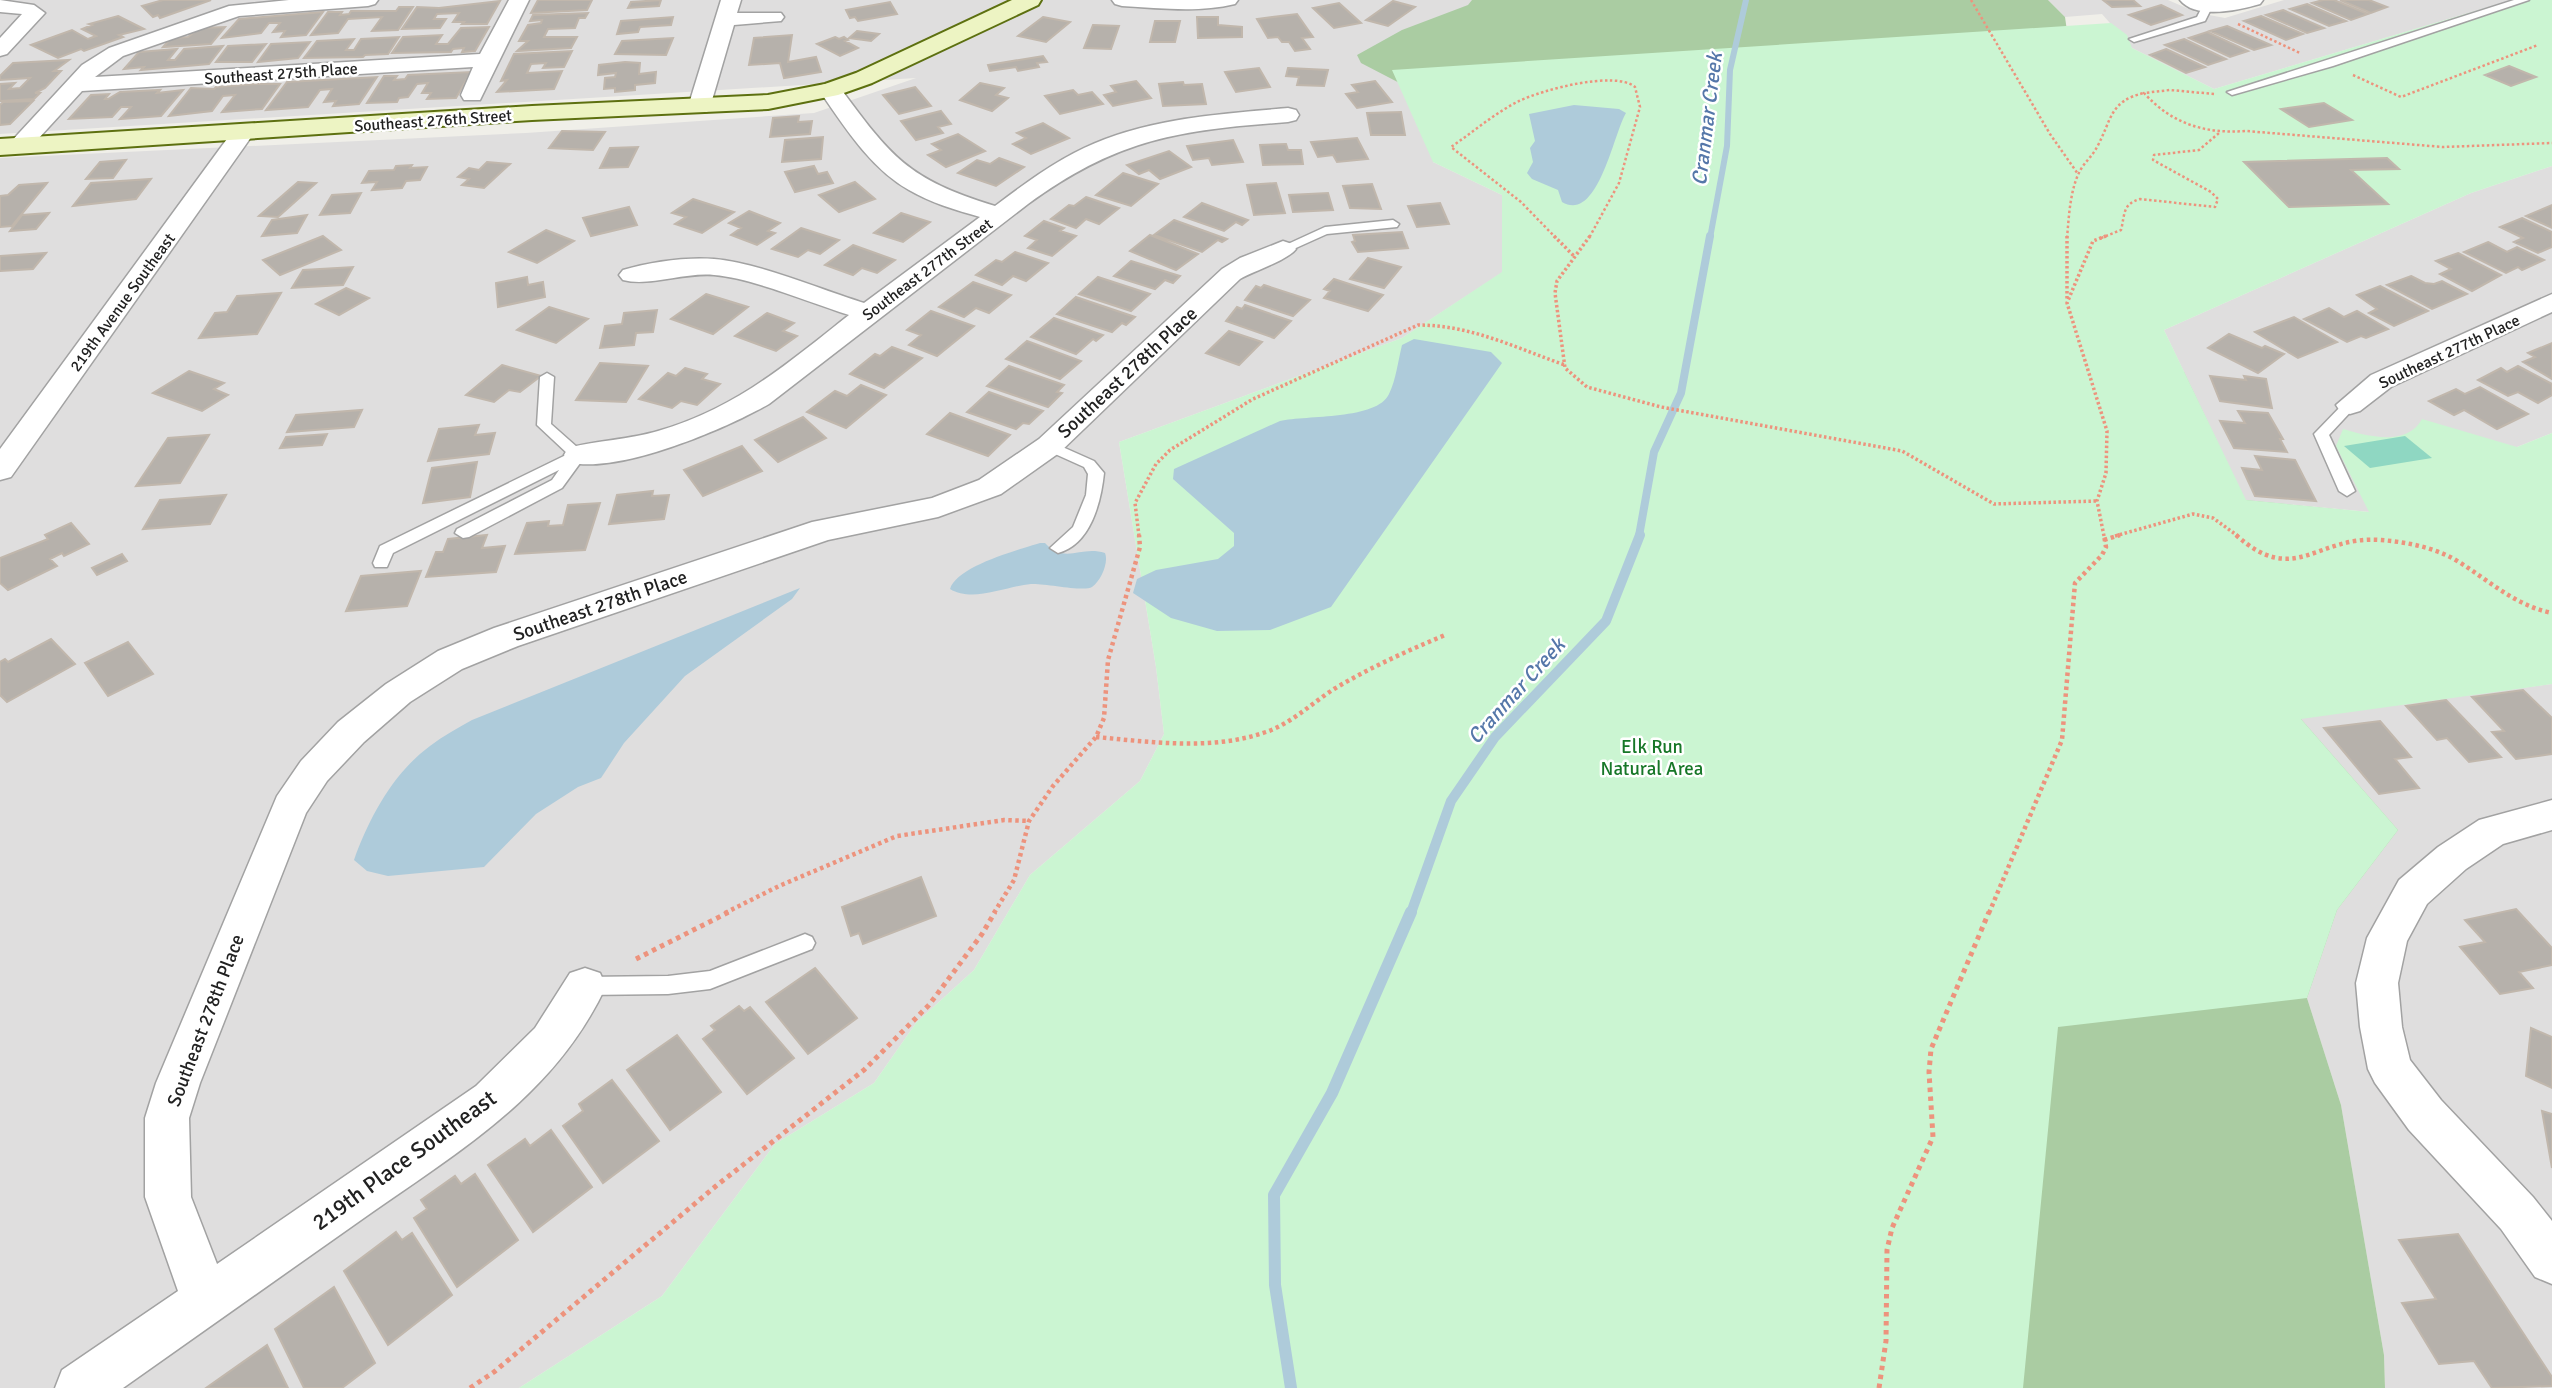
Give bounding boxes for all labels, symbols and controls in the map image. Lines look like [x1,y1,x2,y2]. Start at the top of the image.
water label: Cranmar Creek [1686,49,1728,187]
street label: Southeast 275th Place [204,59,358,89]
street label: Southeast 276th Street [354,105,513,136]
street label: Southeast 277th Street [859,214,997,325]
street label: 219th Avenue Southeast [66,229,180,376]
street label: Southeast 278th Place [1053,302,1203,444]
street label: Southeast 277th Place [2376,310,2523,393]
street label: Southeast 278th Place [510,565,690,647]
water label: Cranmar Creek [1462,631,1572,749]
park label: Elk Run Natural Area [1600,735,1704,781]
street label: Southeast 278th Place [162,931,250,1110]
street label: 219th Place Southeast [306,1084,502,1237]

